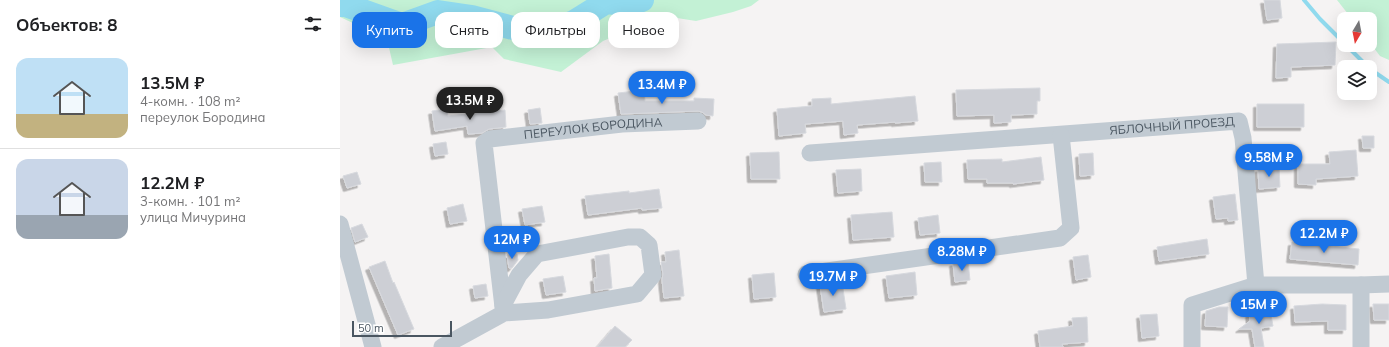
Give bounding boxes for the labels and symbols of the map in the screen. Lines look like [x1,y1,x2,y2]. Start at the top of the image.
north arrow [1337,12,1377,52]
pin: 13.4M ₽ [625,71,699,105]
pin: 13.5M ₽ [433,87,507,121]
street label: ЯБЛОЧНЫЙ ПРОЕЗД [1109,113,1236,138]
street label: ПЕРЕУЛОК БОРОДИНА [523,114,663,142]
pin: 9.58M ₽ [1232,144,1306,178]
pin: 12.2M ₽ [1287,220,1361,254]
pin: 12M ₽ [484,226,540,260]
pin: 8.28M ₽ [925,238,999,272]
pin: 19.7M ₽ [796,263,870,297]
pin: 15M ₽ [1231,291,1287,325]
scale bar [352,319,452,338]

